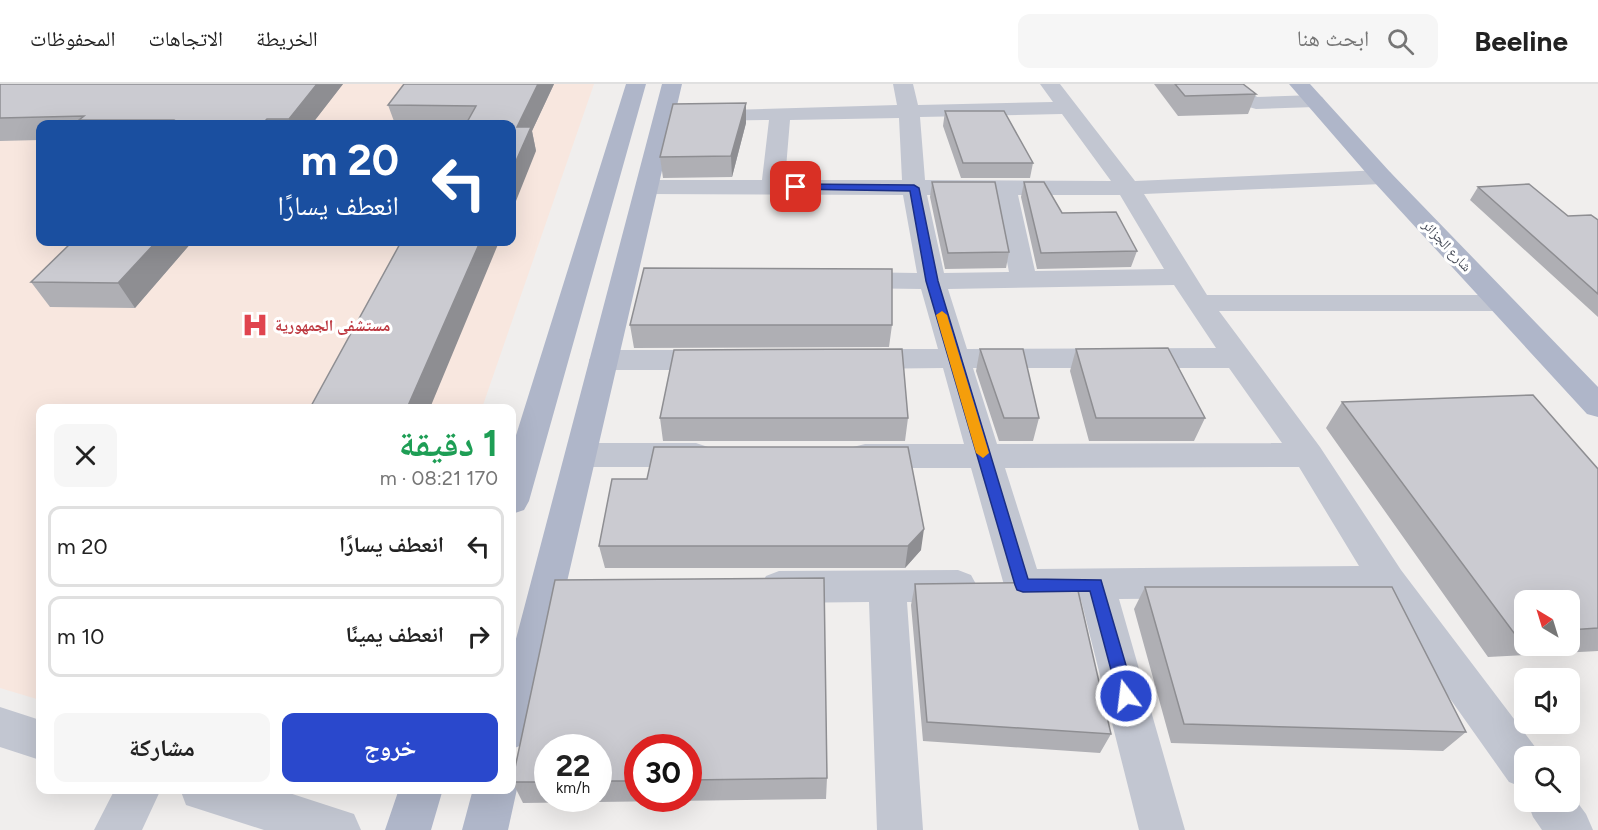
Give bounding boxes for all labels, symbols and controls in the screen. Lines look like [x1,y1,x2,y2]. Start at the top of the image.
search box [1018,14,1438,68]
text: Beeline [1474,24,1568,58]
text: ابحث هنا [1297,25,1369,52]
icon: search [1384,25,1417,58]
text: المحفوظات [30,26,115,51]
text: الاتجاهات [148,26,223,51]
text: الخريطة [256,26,318,51]
text: 20 m [301,135,399,186]
icon: left [420,144,498,222]
pin [770,161,821,212]
icon: arrive [779,170,812,203]
text: انعطف يسارًا [277,189,399,222]
street label: شارع الجزائر [1417,216,1475,276]
hospital icon: مستشفى الجمهورية [240,310,270,340]
place label: مستشفى الجمهورية [275,316,390,335]
text: 1 دقيقة [399,422,498,465]
button: close [54,424,117,487]
text: 170 m · 08:21 [380,466,498,490]
icon: left [462,530,495,563]
text: انعطف يسارًا [339,531,444,558]
text: 20 m [57,533,108,560]
north arrow [1514,590,1580,656]
map controls [1514,590,1580,812]
icon: right [462,620,495,653]
text: انعطف يمينًا [345,621,444,648]
text: 10 m [57,623,104,650]
position arrow [1094,664,1158,728]
button: sound [1514,668,1580,734]
button: مشاركة [54,713,270,782]
button: خروج [282,713,498,782]
speed limit sign: 30 [624,734,702,812]
button: search [1514,746,1580,812]
text: 22 [556,747,590,784]
text: km/h [556,779,590,797]

